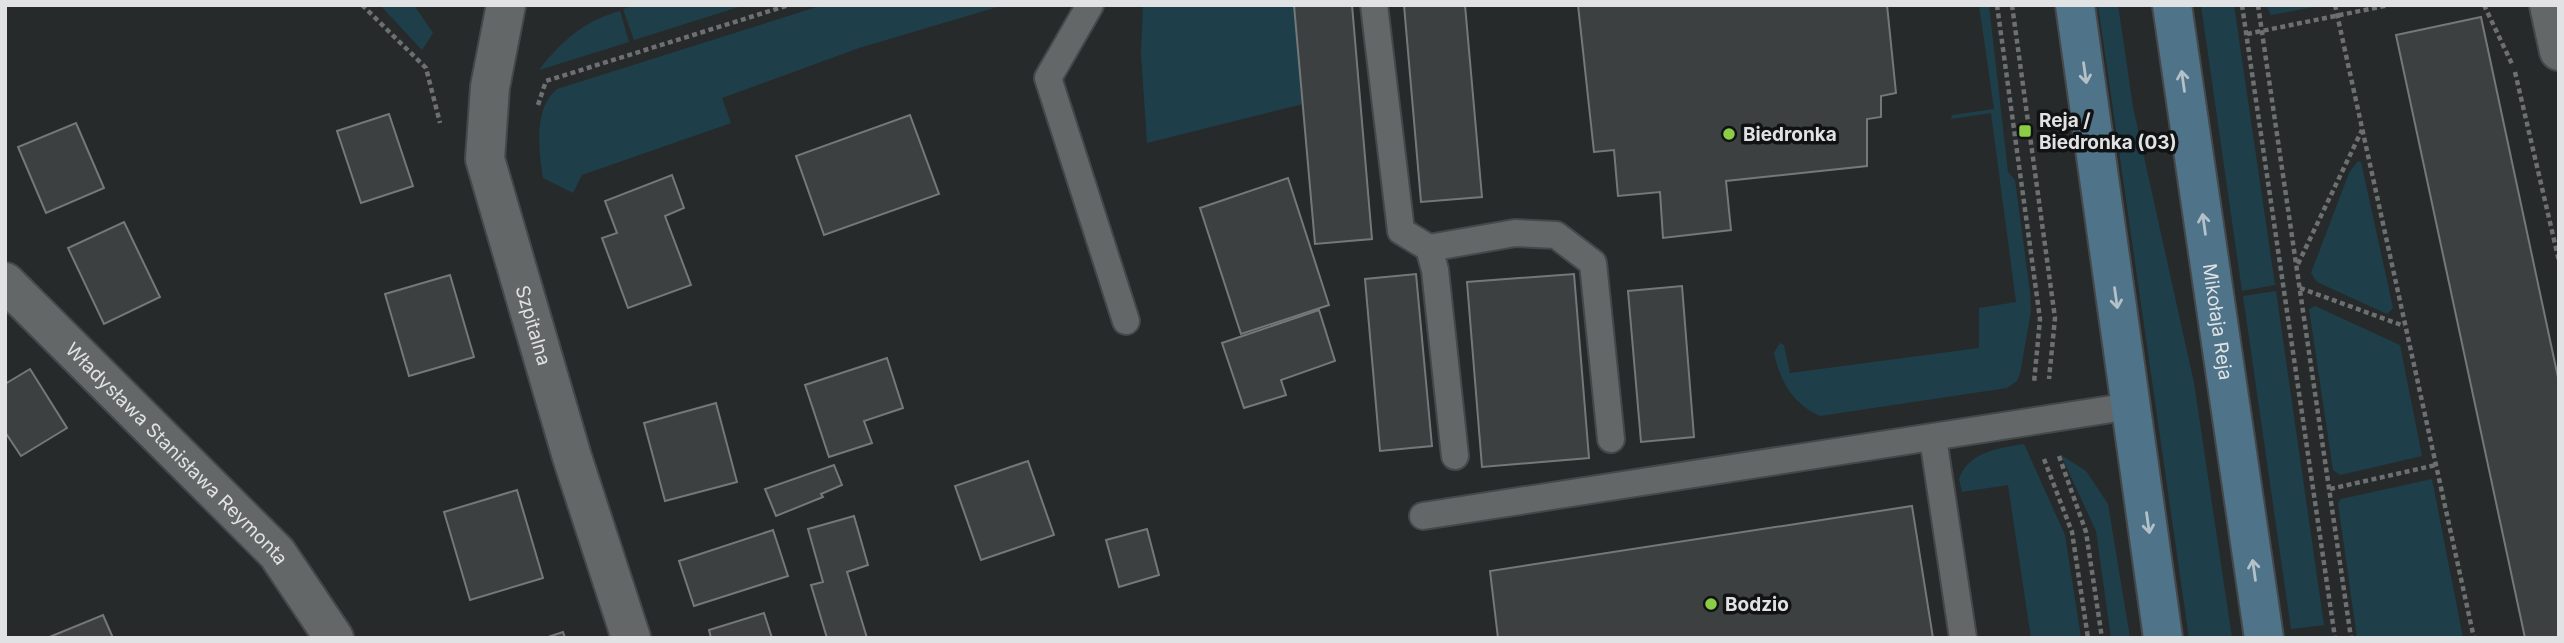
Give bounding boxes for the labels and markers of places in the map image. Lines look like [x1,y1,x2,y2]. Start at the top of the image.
place label: Reja / Biedronka (03) [2039,109,2177,154]
place label: Biedronka [1743,123,1837,146]
marker: Reja / Biedronka (03) [2017,123,2033,139]
marker: Biedronka [1721,126,1737,142]
place label: Bodzio [1725,593,1789,616]
marker: Bodzio [1703,596,1719,612]

